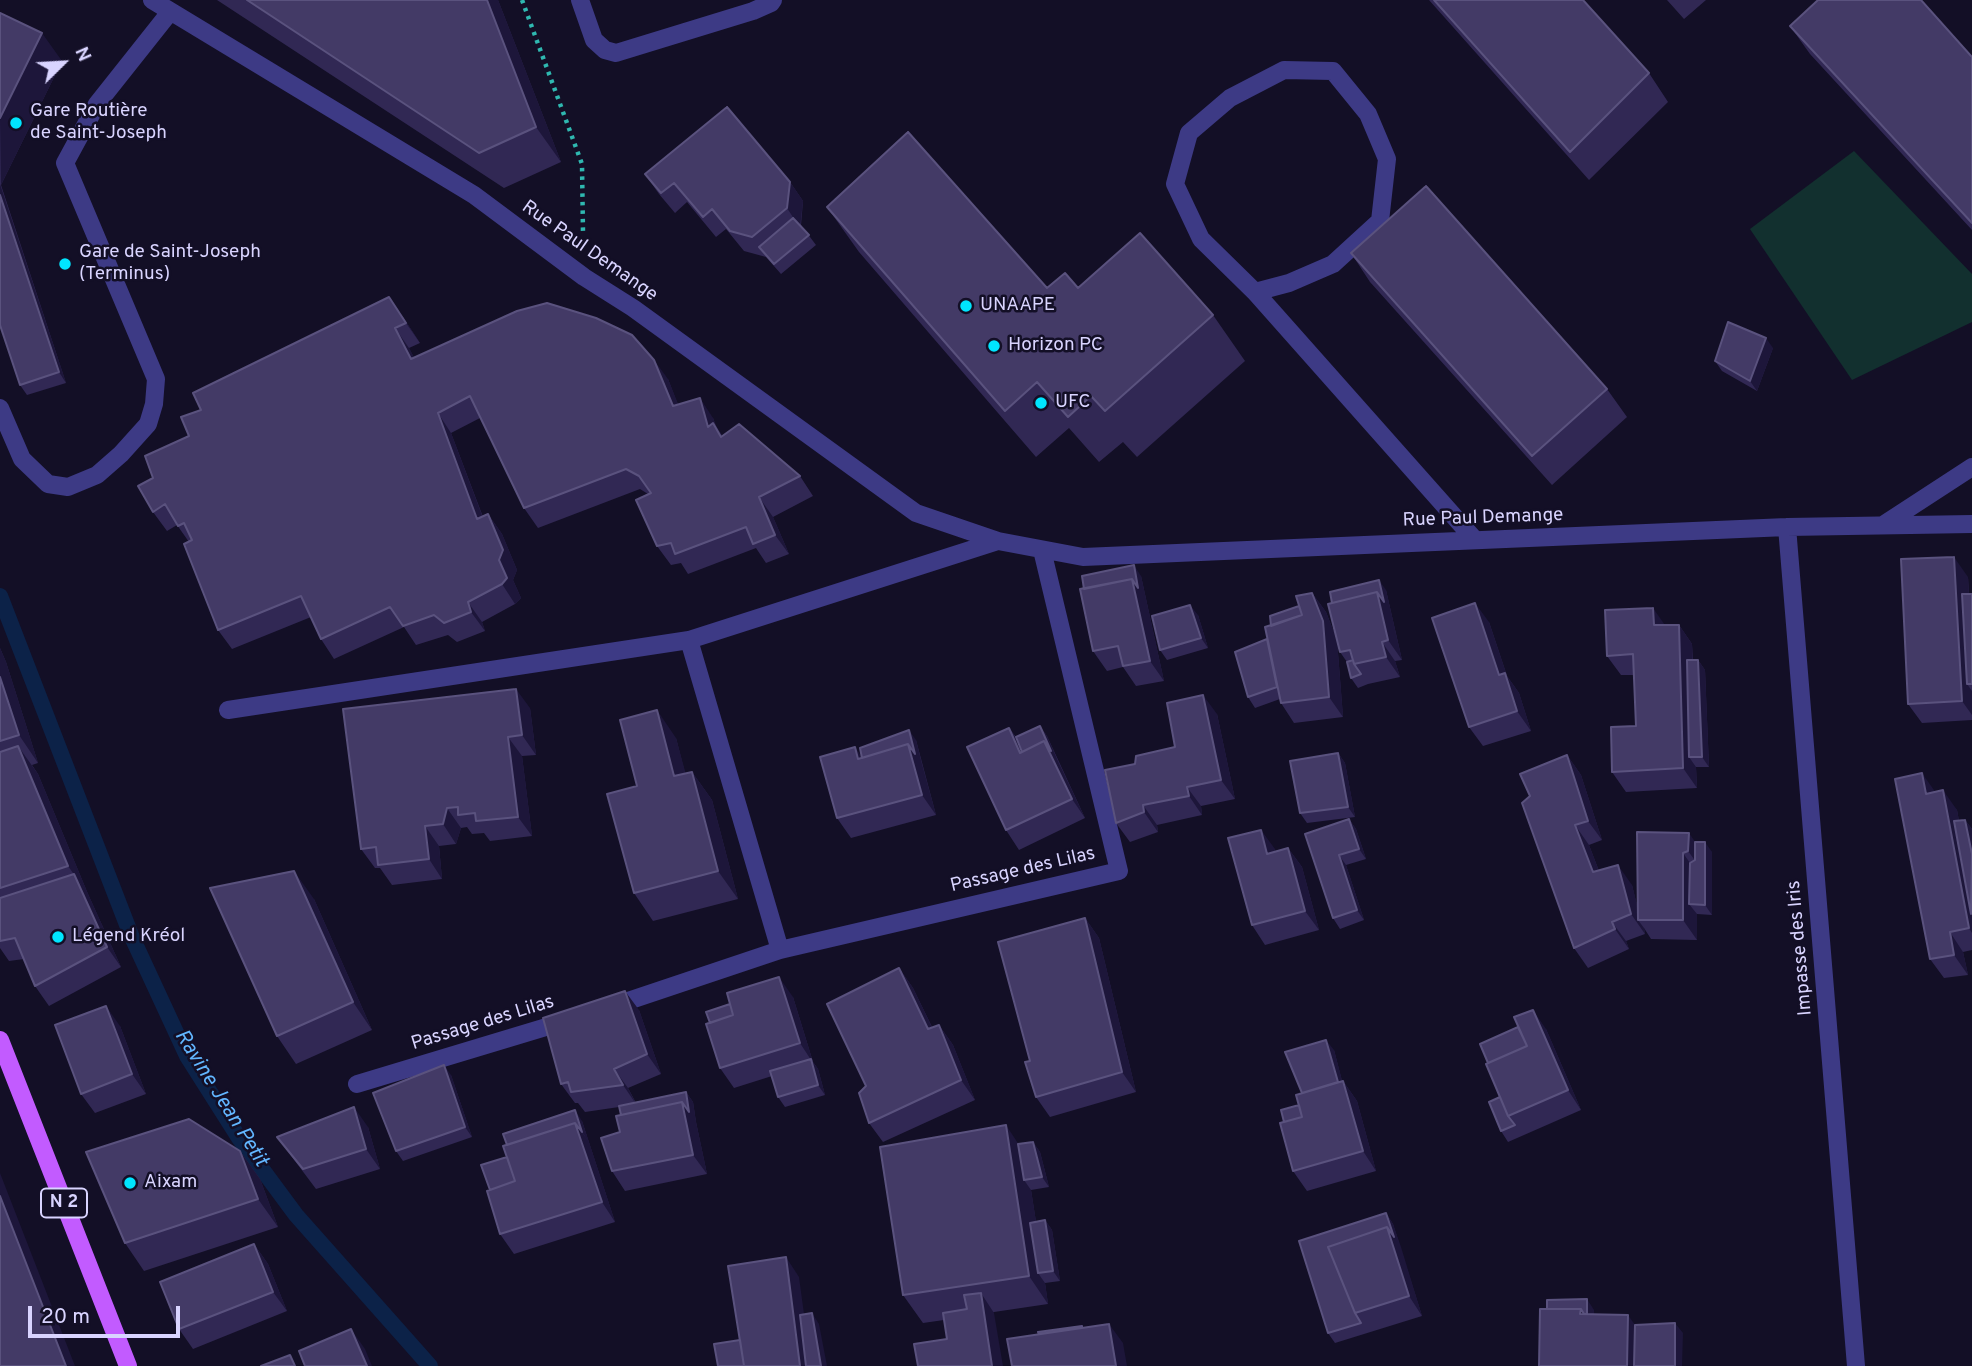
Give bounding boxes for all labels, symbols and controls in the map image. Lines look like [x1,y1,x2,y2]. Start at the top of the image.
north arrow [28,28,98,98]
text: N [68,43,96,66]
place label: Gare Routière de Saint-Joseph [30,101,167,145]
marker: Gare Routière de Saint-Joseph [8,115,24,131]
street label: Rue Paul Demange [517,197,661,307]
place label: Gare de Saint-Joseph (Terminus) [79,242,261,286]
marker: Gare de Saint-Joseph (Terminus) [57,256,73,272]
place label: UNAAPE [980,295,1055,317]
marker: UNAAPE [958,298,974,314]
place label: Horizon PC [1008,335,1103,357]
marker: Horizon PC [986,338,1002,354]
place label: UFC [1055,392,1090,414]
marker: UFC [1033,395,1049,411]
street label: Rue Paul Demange [1402,505,1564,533]
street label: Passage des Lilas [948,843,1098,899]
street label: Impasse des Iris [1784,880,1818,1016]
place label: Légend Kréol [72,926,185,948]
marker: Légend Kréol [50,929,66,945]
street label: Passage des Lilas [409,991,557,1057]
water label: Ravine Jean Petit [168,1026,272,1172]
place label: Aixam [144,1172,197,1194]
marker: Aixam [122,1175,138,1191]
road number: N 2 [41,1188,87,1218]
scale bar [32,1292,184,1336]
text: 20 m [41,1304,90,1331]

